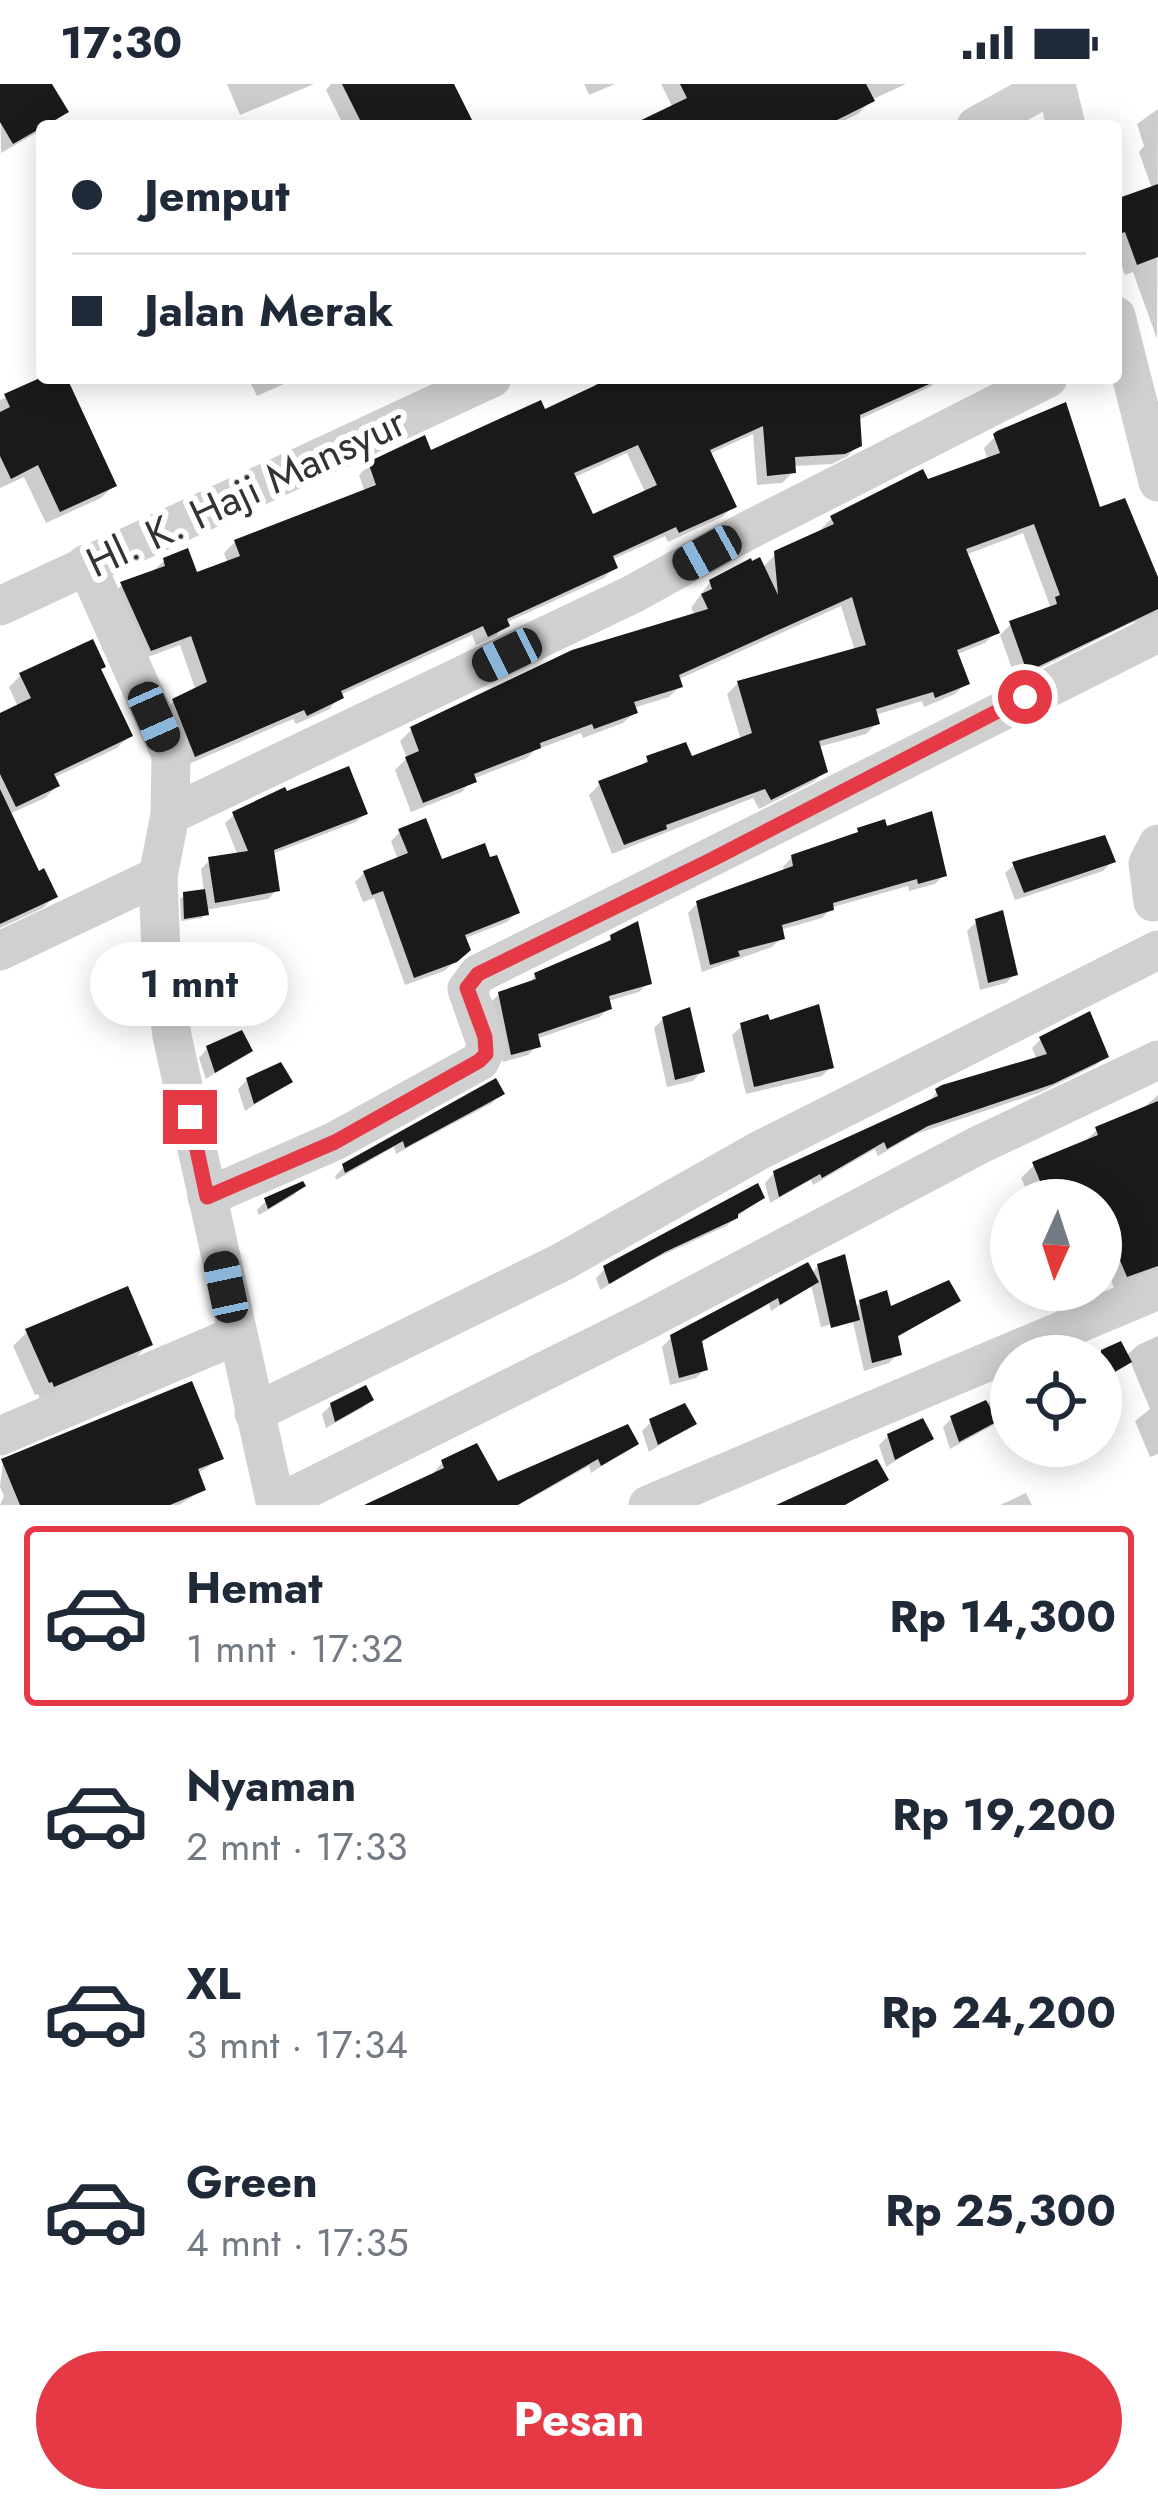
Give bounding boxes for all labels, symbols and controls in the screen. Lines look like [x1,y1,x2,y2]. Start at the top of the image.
text: 17:30 [60,10,182,75]
text: Jemput [144,163,290,228]
text: Jalan Merak [144,278,393,343]
street label: Hl. K. Haji Mansyur [76,391,416,593]
car [667,520,747,586]
car [467,623,547,687]
route start [998,670,1052,724]
car [123,677,185,757]
callout: 1 mnt [91,943,289,1027]
text: 1 mnt [140,955,238,1012]
route end [163,1090,217,1144]
north arrow [990,1179,1122,1311]
map controls [990,1179,1122,1467]
car [201,1248,251,1326]
button: locate [990,1335,1122,1467]
text: Hemat [186,1555,323,1620]
icon: car [42,1562,150,1670]
text: Rp 14,300 [889,1584,1116,1649]
text: 1 mnt · 17:32 [186,1620,404,1677]
text: Nyaman [186,1753,356,1818]
icon: car [42,1760,150,1868]
text: Rp 19,200 [892,1782,1116,1847]
text: 2 mnt · 17:33 [186,1818,408,1875]
text: XL [186,1951,241,2016]
icon: car [42,1958,150,2066]
text: Rp 24,200 [881,1980,1116,2045]
text: 3 mnt · 17:34 [186,2016,408,2073]
text: Green [186,2149,318,2214]
icon: car [42,2156,150,2264]
text: Rp 25,300 [885,2178,1116,2243]
text: 4 mnt · 17:35 [186,2214,409,2271]
button: Pesan [36,2351,1122,2489]

